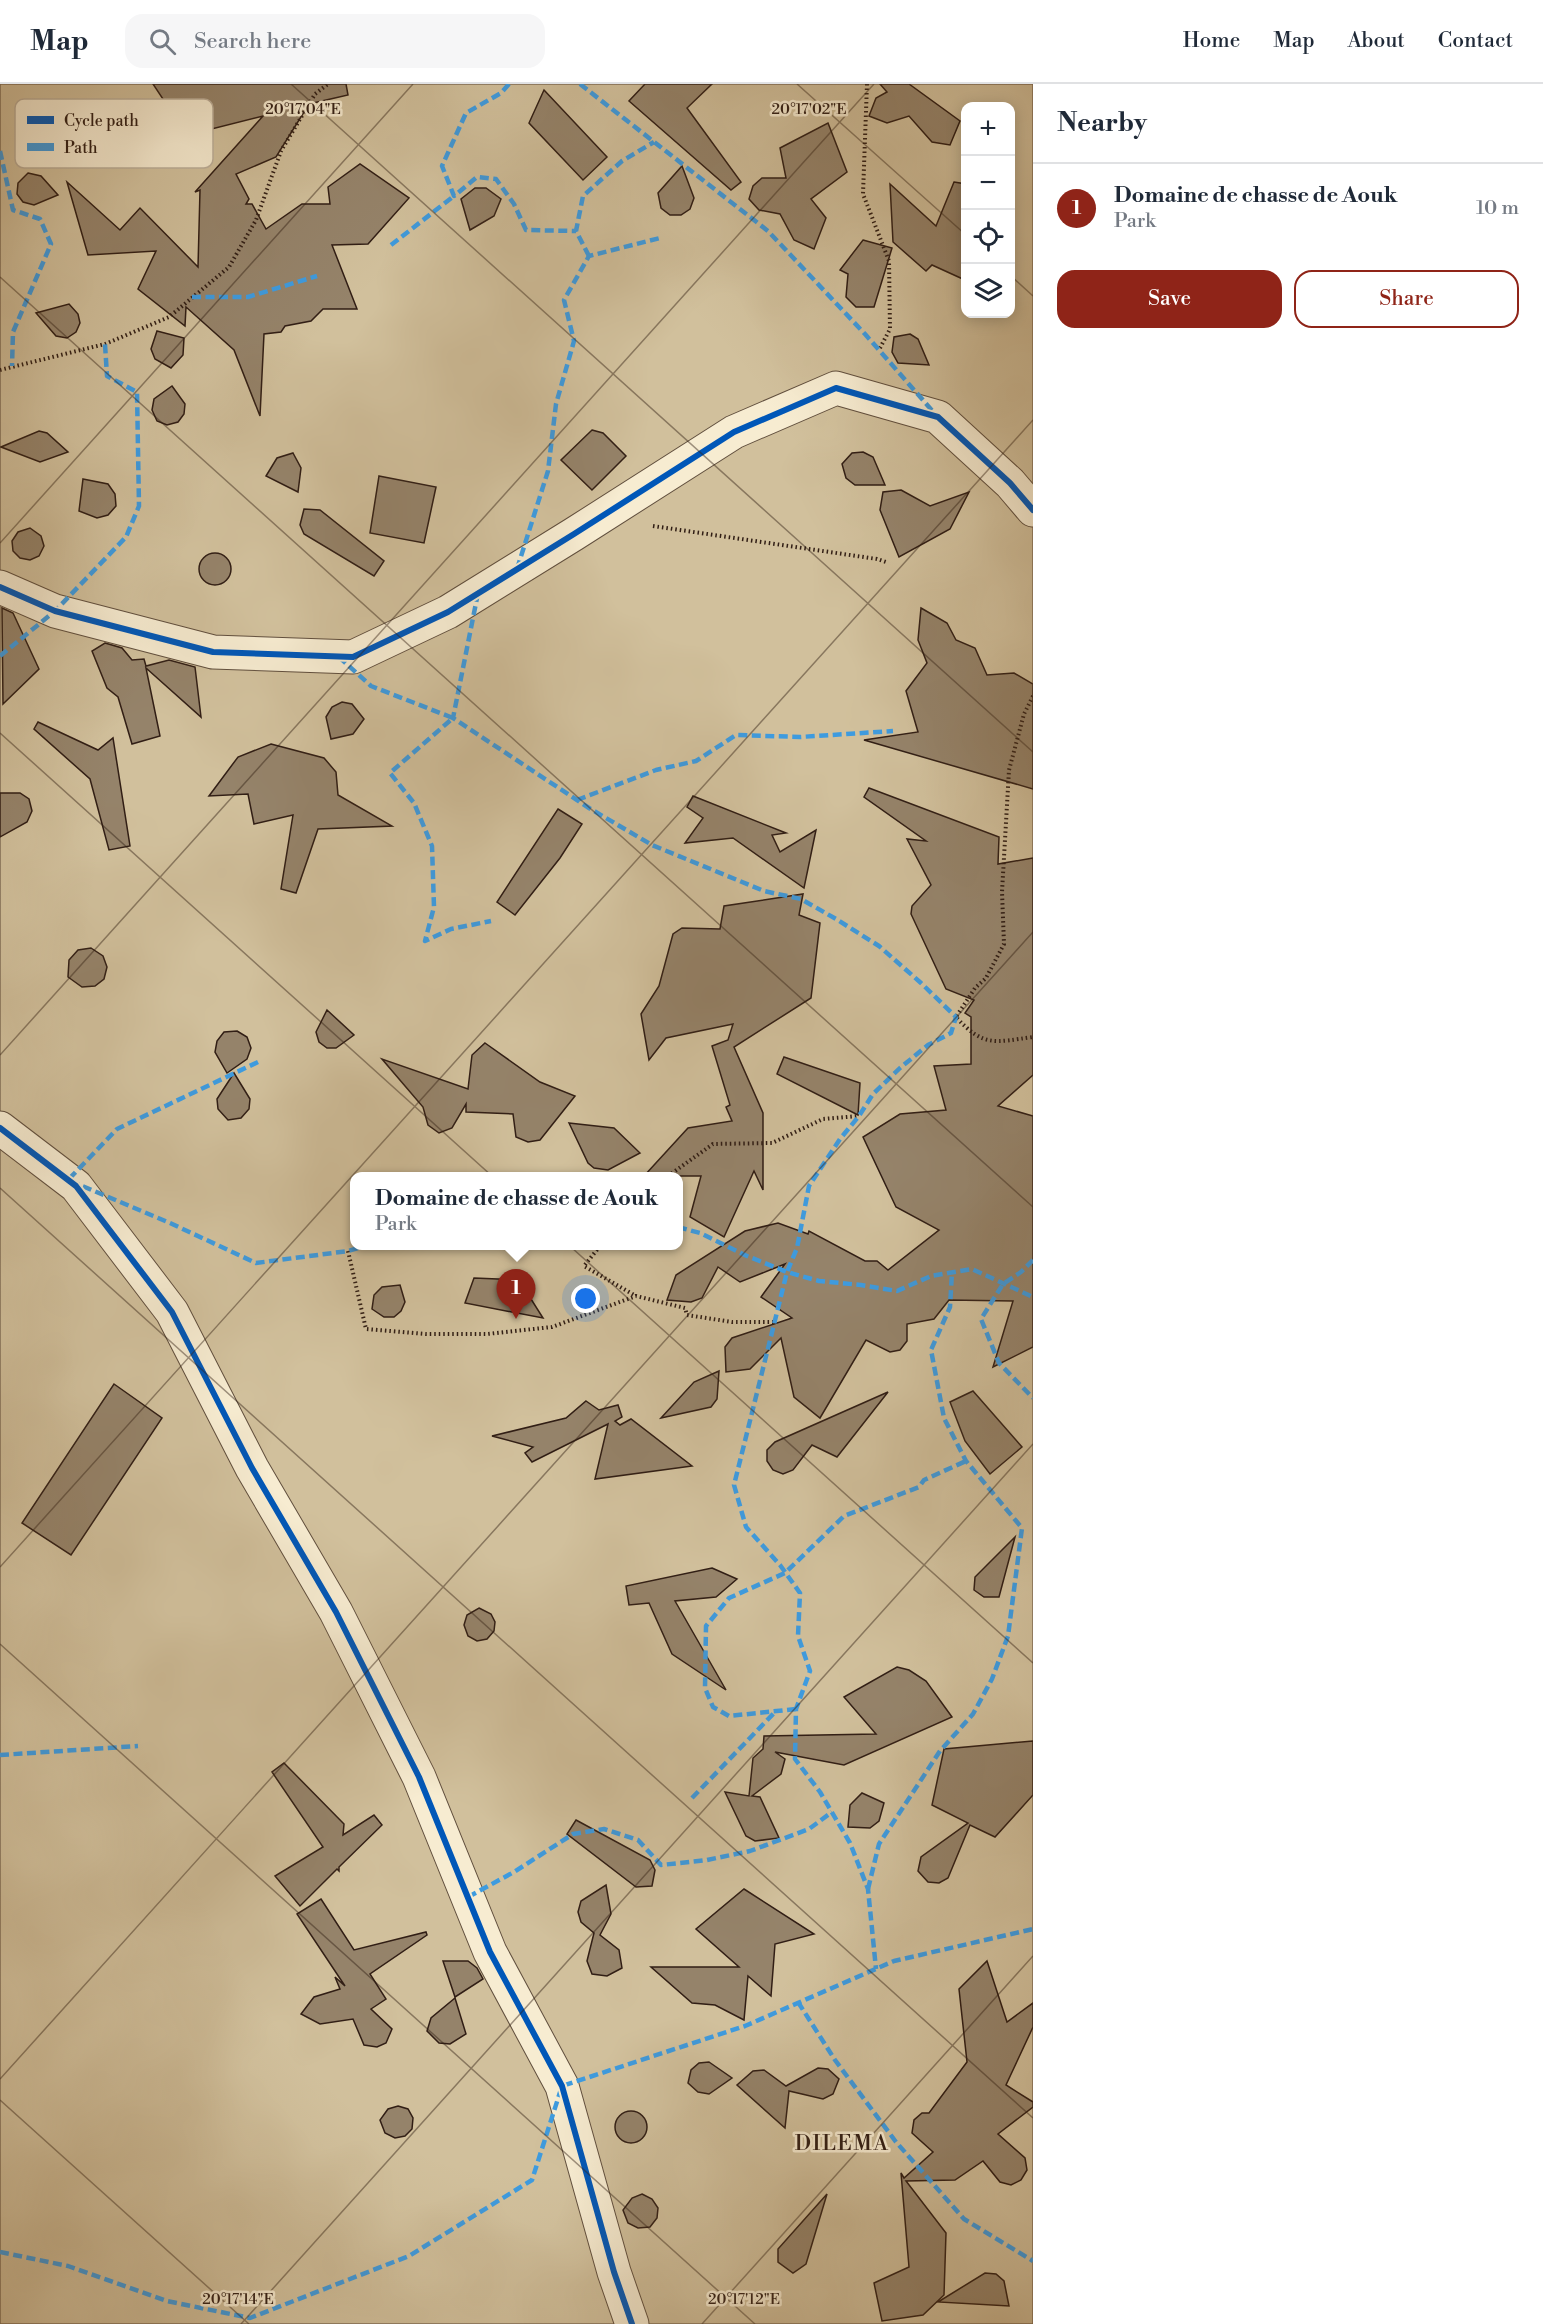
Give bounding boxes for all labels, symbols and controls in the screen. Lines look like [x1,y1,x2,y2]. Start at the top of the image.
search box [125,14,545,68]
text: Map [30,24,89,59]
icon: search [146,25,179,58]
text: Search here [194,28,311,55]
text: Home [1183,28,1240,54]
text: Map [1273,28,1315,54]
text: About [1348,28,1405,54]
text: Contact [1438,28,1513,54]
legend [15,99,213,168]
text: 20°17'04"E [265,100,341,119]
text: 20°17'02"E [771,100,847,119]
map controls [961,102,1015,318]
button: + [961,102,1015,156]
text: Nearby [1057,107,1147,139]
text: Cycle path [64,111,139,131]
text: Path [64,138,98,158]
button: − [961,156,1015,210]
text: Domaine de chasse de Aouk [1114,182,1397,209]
text: 1 [1072,196,1081,221]
text: 10 m [1476,196,1519,221]
text: Park [1114,209,1156,234]
button: locate [961,210,1015,264]
button: layers [961,264,1015,318]
button: Save [1057,270,1282,328]
button: Share [1294,270,1519,328]
popup [350,1172,683,1250]
text: Domaine de chasse de Aouk [375,1185,658,1212]
text: Park [375,1212,416,1237]
pin: 1 [496,1270,536,1319]
your location [571,1284,600,1313]
district label: DILEMA [795,2131,889,2157]
text: 20°17'14"E [202,2290,274,2309]
text: 20°17'12"E [708,2290,780,2309]

